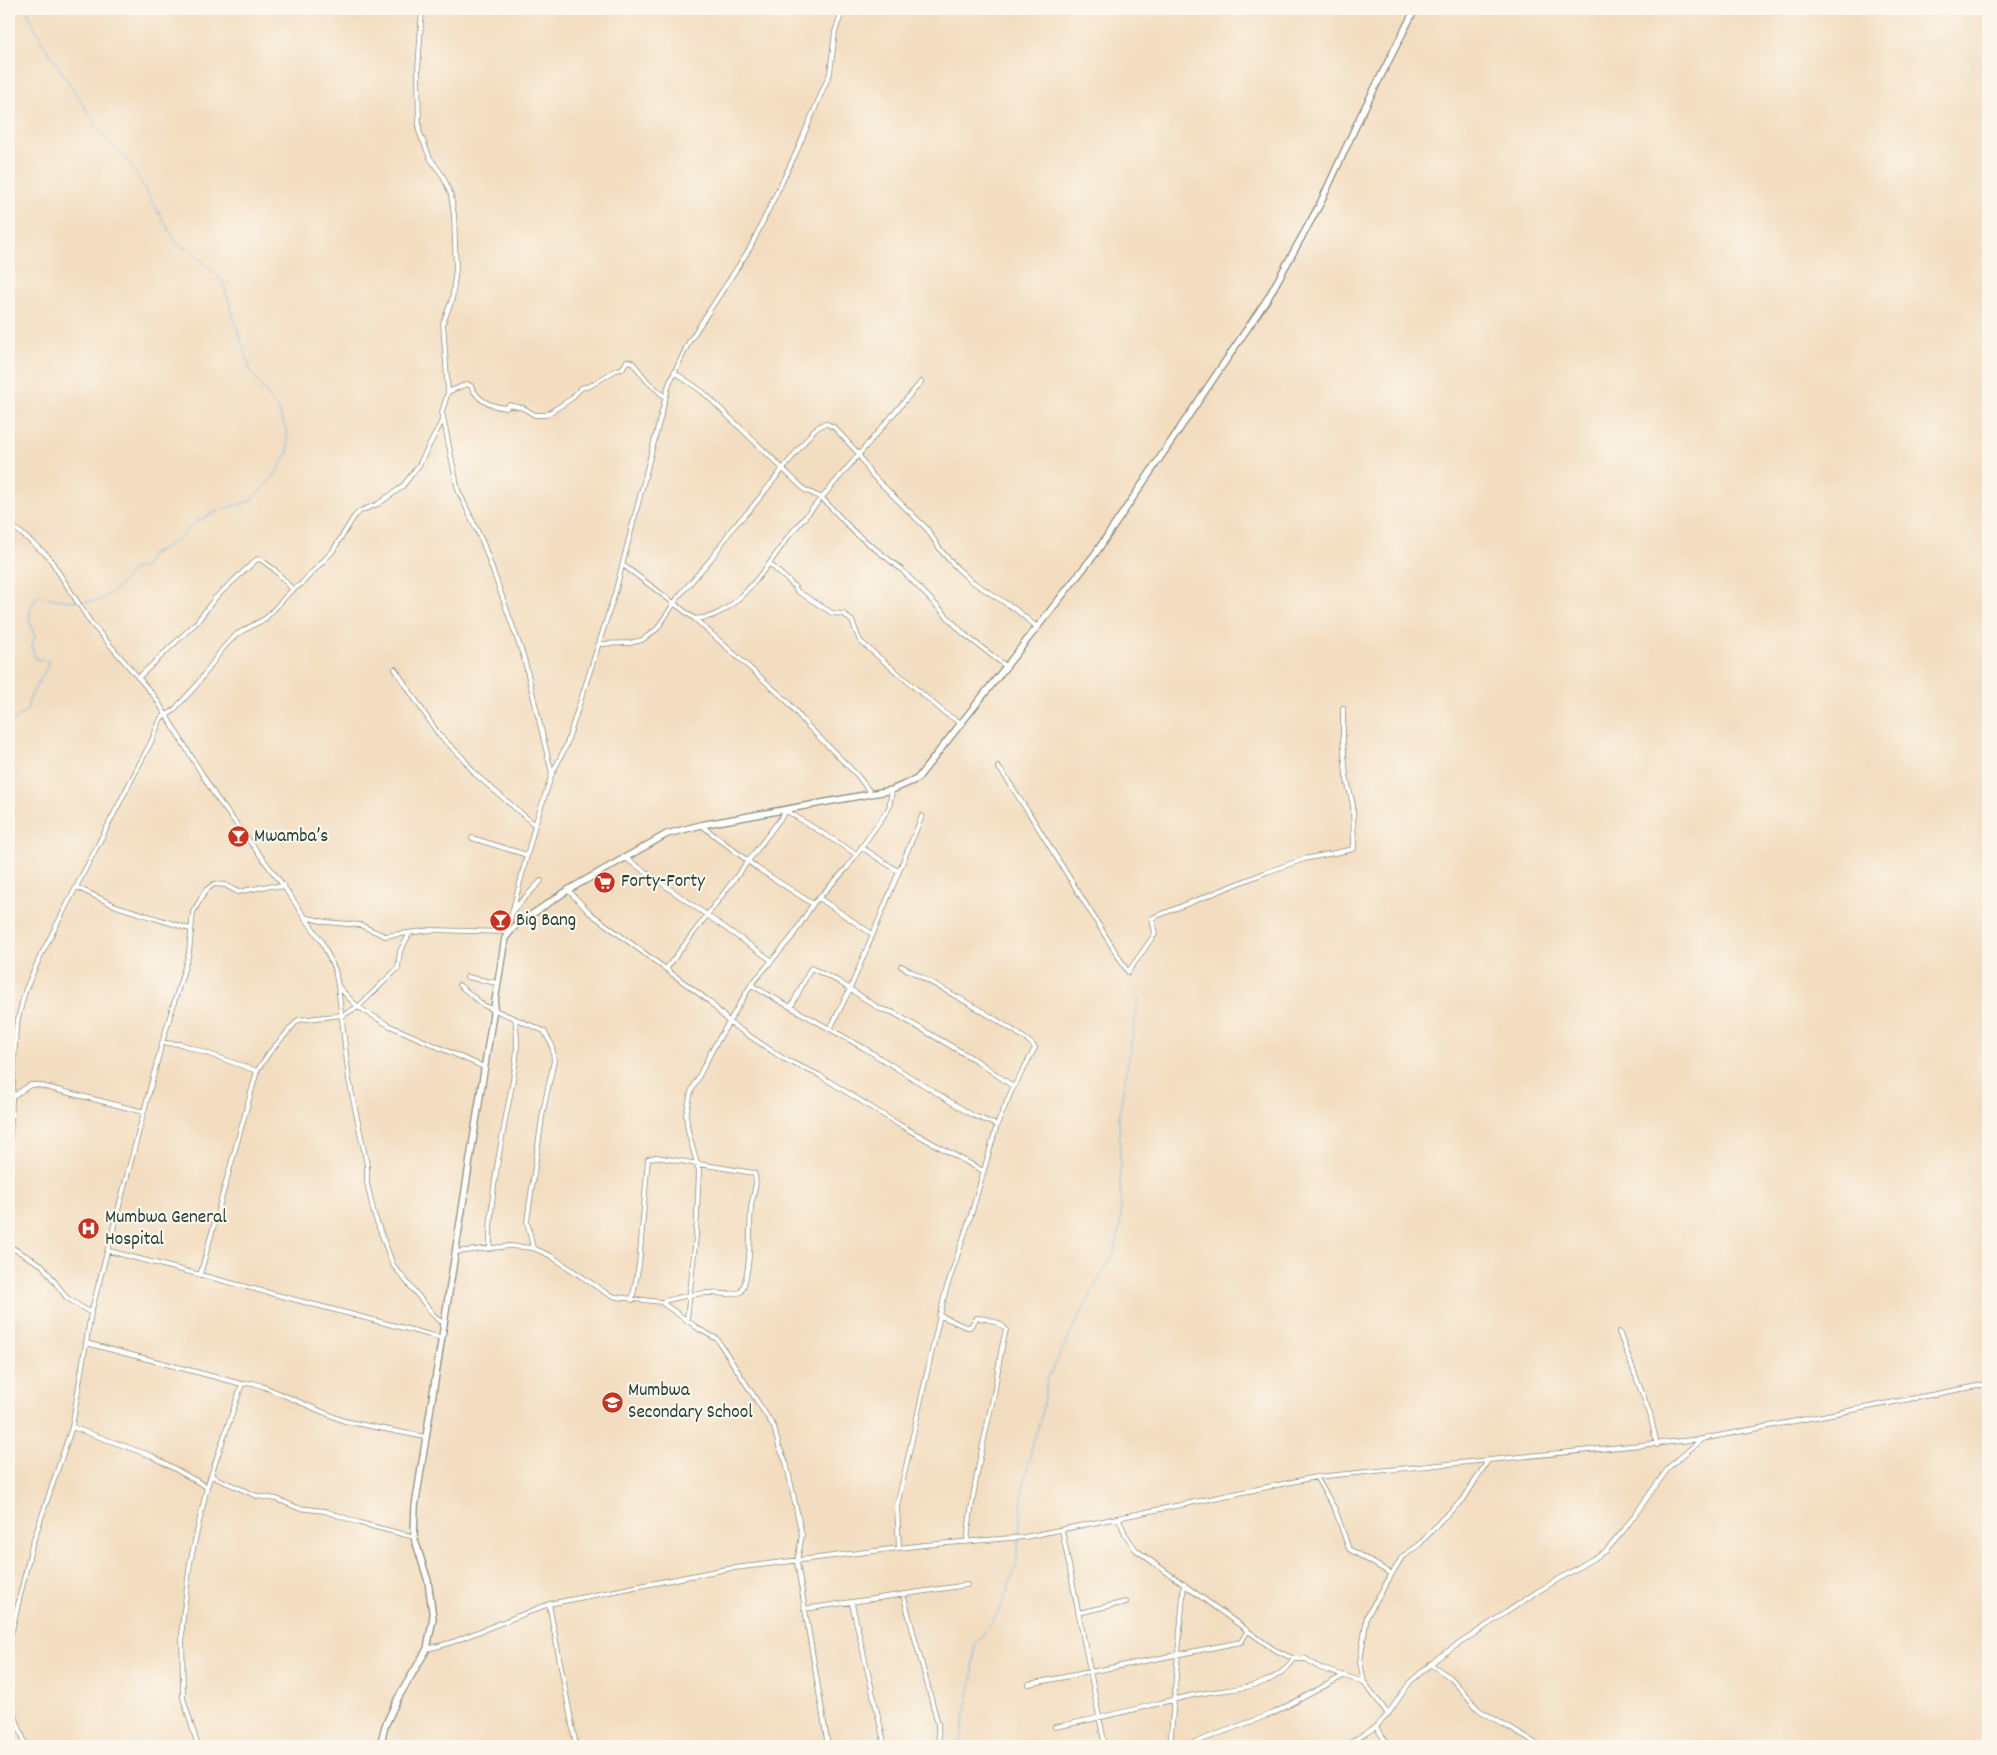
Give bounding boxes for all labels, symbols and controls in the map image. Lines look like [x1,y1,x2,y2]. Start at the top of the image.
place label: Mwamba’s [254,824,328,851]
bar icon: Mwamba’s [226,825,250,849]
place label: Forty-Forty [621,869,705,896]
supermarket icon: Forty-Forty [593,870,617,894]
place label: Big Bang [516,908,576,935]
bar icon: Big Bang [488,909,512,933]
place label: Mumbwa General Hospital [105,1205,227,1254]
hospital icon: Mumbwa General Hospital [77,1217,101,1241]
place label: Mumbwa Secondary School [628,1378,753,1427]
school or university icon: Mumbwa Secondary School [600,1390,624,1414]

